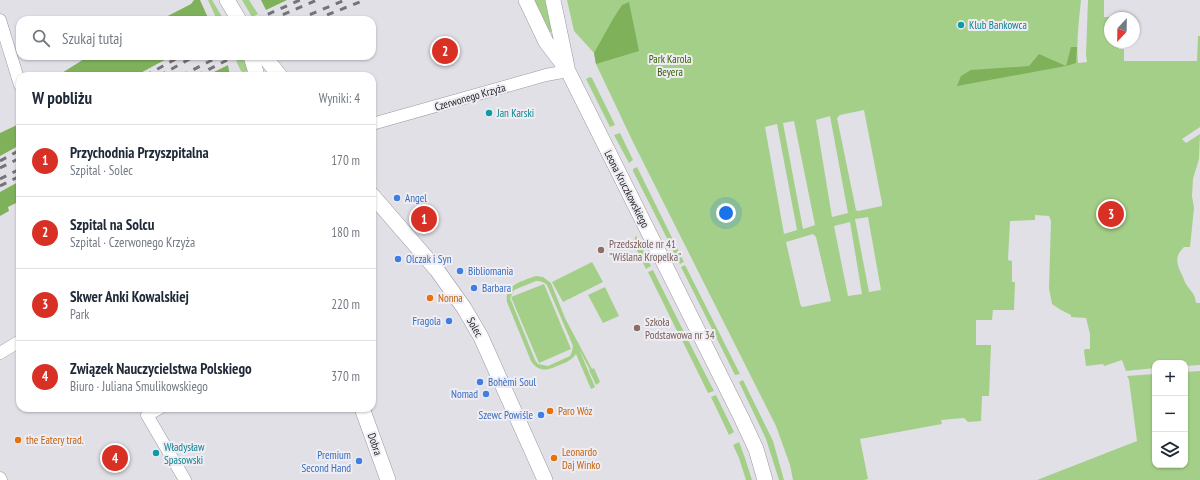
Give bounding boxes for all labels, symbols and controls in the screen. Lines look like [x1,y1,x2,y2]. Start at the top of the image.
north arrow [1104,12,1140,48]
search box [16,16,376,60]
place label: Klub Bankowca [969,18,1027,32]
marker: Klub Bankowca [956,20,966,30]
icon: search [30,27,52,49]
text: Szukaj tutaj [62,29,123,48]
pin: 2 [432,36,458,66]
park label: Park Karola Beyera [649,52,691,79]
street label: Czerwonego Krzyża [433,80,507,114]
text: W pobliżu [32,87,92,109]
text: Wyniki: 4 [319,90,360,107]
place label: Jan Karski [496,106,534,120]
marker: Jan Karski [484,108,494,118]
text: Przychodnia Przyszpitalna [70,143,209,162]
street label: Leona Kruczkowskiego [601,148,653,230]
text: 1 [42,152,48,169]
text: 170 m [331,152,360,169]
text: Szpital · Solec [70,162,133,179]
place label: Angel [405,191,427,205]
marker: Angel [392,193,402,203]
pin: 3 [1098,199,1124,229]
your location [716,203,736,223]
pin: 1 [411,204,437,234]
text: Szpital na Solcu [70,215,155,234]
text: 2 [42,224,48,241]
text: 180 m [331,224,360,241]
text: Szpital · Czerwonego Krzyża [70,234,195,251]
place label: Przedszkole nr 41 "Wiślana Kropelka" [609,237,681,264]
marker: Przedszkole nr 41 "Wiślana Kropelka" [596,245,606,255]
place label: Olczak i Syn [406,252,452,266]
marker: Olczak i Syn [393,254,403,264]
place label: Bibliomania [468,264,513,278]
marker: Bibliomania [455,266,465,276]
place label: Barbara [482,281,511,295]
marker: Barbara [469,283,479,293]
text: Skwer Anki Kowalskiej [70,287,189,306]
place label: Nonna [438,291,463,305]
marker: Nonna [425,293,435,303]
text: 3 [42,296,48,313]
text: 220 m [331,296,360,313]
text: Park [70,306,89,323]
place label: Fragola [413,314,441,328]
street label: Solec [464,315,486,339]
place label: Szkoła Podstawowa nr 34 [645,315,715,342]
marker: Fragola [444,316,454,326]
marker: Szkoła Podstawowa nr 34 [632,323,642,333]
text: Związek Nauczycielstwa Polskiego [70,359,252,378]
map controls [1152,360,1188,468]
button: + [1152,360,1188,396]
text: 4 [42,368,48,385]
text: 370 m [331,368,360,385]
place label: Bohèmi Soul [488,375,536,389]
marker: Bohèmi Soul [475,377,485,387]
text: Biuro · Juliana Smulikowskiego [70,378,208,395]
place label: Nomad [451,387,478,401]
marker: Nomad [481,389,491,399]
button: − [1152,396,1188,432]
place label: Paro Wóz [558,404,593,418]
marker: Paro Wóz [545,406,555,416]
place label: Szewc Powiśle [479,408,533,422]
marker: Szewc Powiśle [536,410,546,420]
street label: Dobra [365,431,385,457]
button: layers [1152,432,1188,468]
place label: the Eatery trad. [26,433,84,447]
marker: the Eatery trad. [13,435,23,445]
place label: Władysław Spasowski [164,440,205,467]
pin: 4 [102,443,128,473]
place label: Leonardo Daj Winko [562,445,600,472]
marker: Władysław Spasowski [151,448,161,458]
place label: Premium Second Hand [302,448,351,475]
marker: Leonardo Daj Winko [549,453,559,463]
marker: Premium Second Hand [354,456,364,466]

